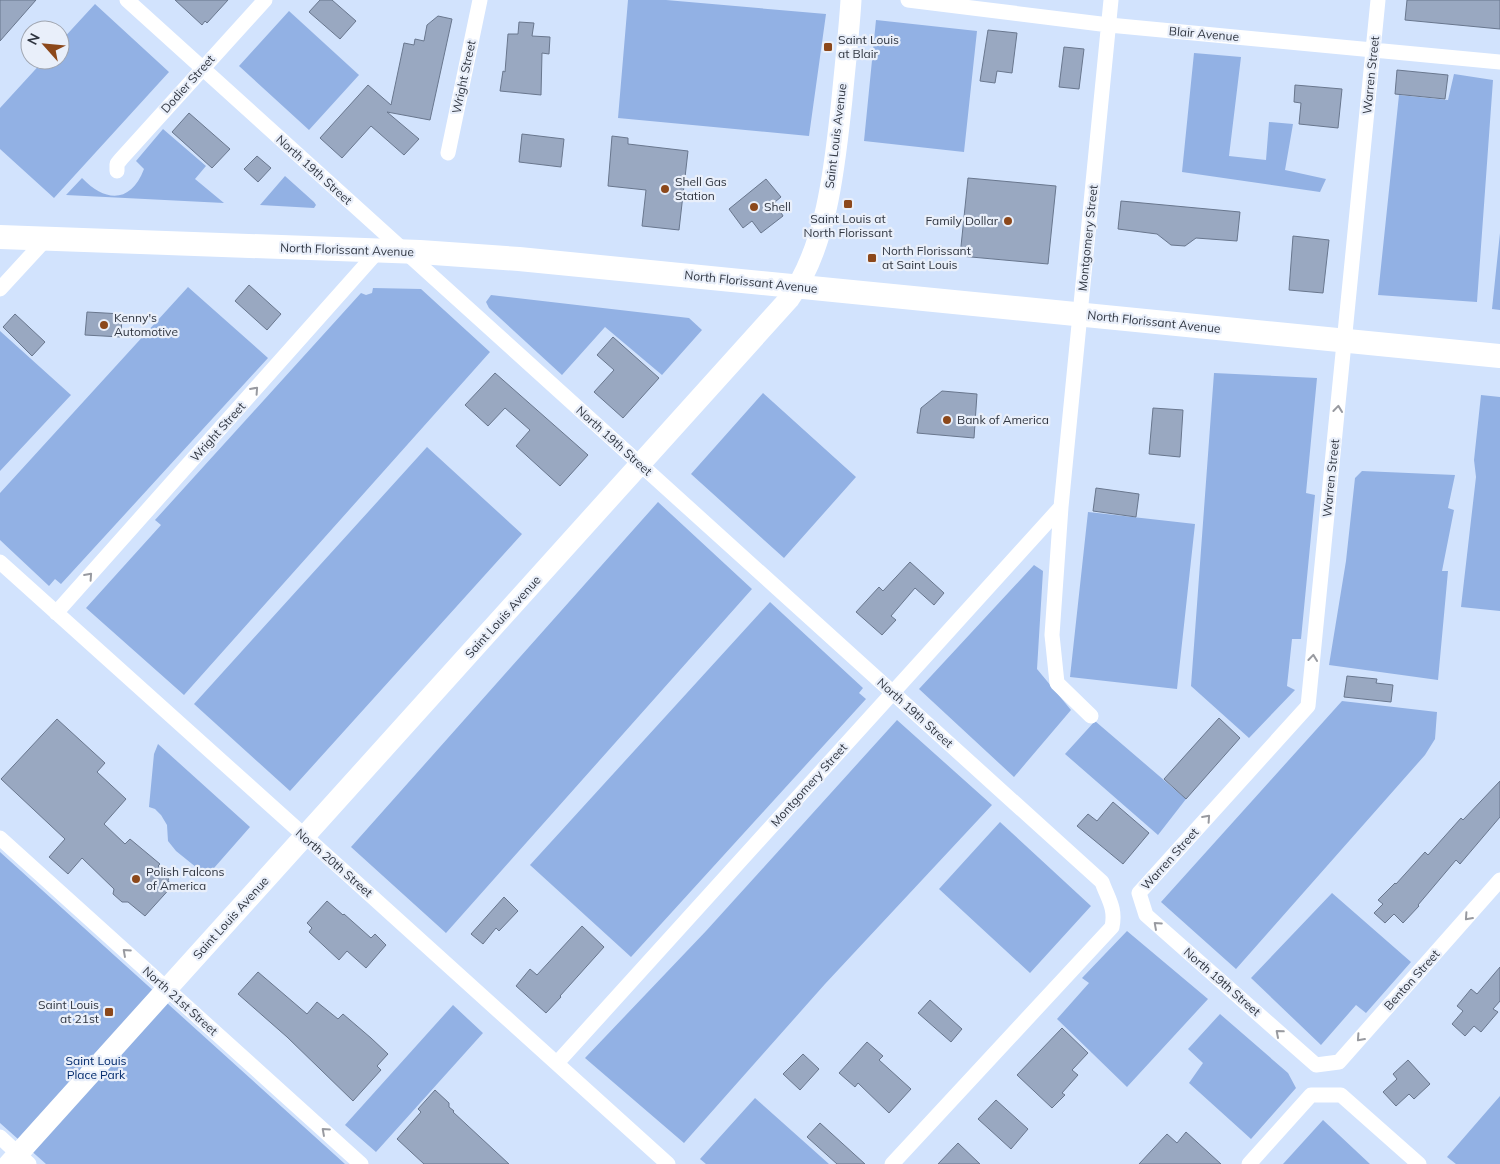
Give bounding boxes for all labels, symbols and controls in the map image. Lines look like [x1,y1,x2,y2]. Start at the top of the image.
north arrow [20,20,70,70]
street label: Blair Avenue [1168,23,1240,44]
text: N [23,30,44,48]
place label: Saint Louis at Blair [838,32,899,61]
street label: Warren Street [1359,35,1382,115]
street label: Wright Street [448,39,479,115]
marker: Saint Louis at Blair [822,41,834,53]
street label: Dodier Street [158,51,218,116]
street label: Saint Louis Avenue [822,82,849,189]
street label: North 19th Street [273,132,355,208]
place label: Shell Gas Station [675,174,727,203]
marker: Shell Gas Station [659,183,671,195]
street label: Montgomery Street [1074,184,1101,292]
marker: Saint Louis at North Florissant [842,198,854,210]
place label: Shell [764,199,791,214]
marker: Shell [748,201,760,213]
place label: Saint Louis at North Florissant [804,211,892,240]
place label: Family Dollar [925,213,999,228]
marker: Family Dollar [1002,215,1014,227]
street label: North Florissant Avenue [280,240,414,259]
place label: North Florissant at Saint Louis [882,243,971,272]
marker: North Florissant at Saint Louis [866,252,878,264]
street label: North Florissant Avenue [684,267,818,296]
street label: North Florissant Avenue [1087,307,1221,336]
place label: Kenny's Automotive [114,310,178,339]
marker: Kenny's Automotive [98,319,110,331]
one-way arrow [250,387,259,396]
street label: Wright Street [187,399,248,464]
street label: North 19th Street [573,403,655,479]
one-way arrow [1332,405,1343,413]
place label: Bank of America [957,412,1049,427]
marker: Bank of America [941,414,953,426]
street label: Warren Street [1319,438,1342,518]
street label: Saint Louis Avenue [462,572,544,661]
one-way arrow [83,573,92,582]
one-way arrow [1307,654,1318,662]
street label: North 19th Street [874,675,956,751]
street label: Montgomery Street [767,740,850,829]
one-way arrow [1202,814,1211,823]
street label: North 20th Street [293,825,376,900]
street label: Warren Street [1138,825,1201,893]
place label: Polish Falcons of America [146,864,224,893]
marker: Polish Falcons of America [130,873,142,885]
street label: Saint Louis Avenue [190,873,272,962]
one-way arrow [1464,911,1473,920]
one-way arrow [1154,922,1163,931]
street label: North 19th Street [1181,944,1264,1019]
street label: Benton Street [1381,946,1443,1013]
one-way arrow [123,949,132,958]
street label: North 21st Street [140,963,221,1038]
place label: Saint Louis at 21st [38,997,99,1026]
marker: Saint Louis at 21st [103,1006,115,1018]
one-way arrow [1276,1029,1285,1038]
one-way arrow [1357,1033,1366,1042]
park label: Saint Louis Place Park [66,1053,127,1082]
one-way arrow [321,1128,330,1137]

